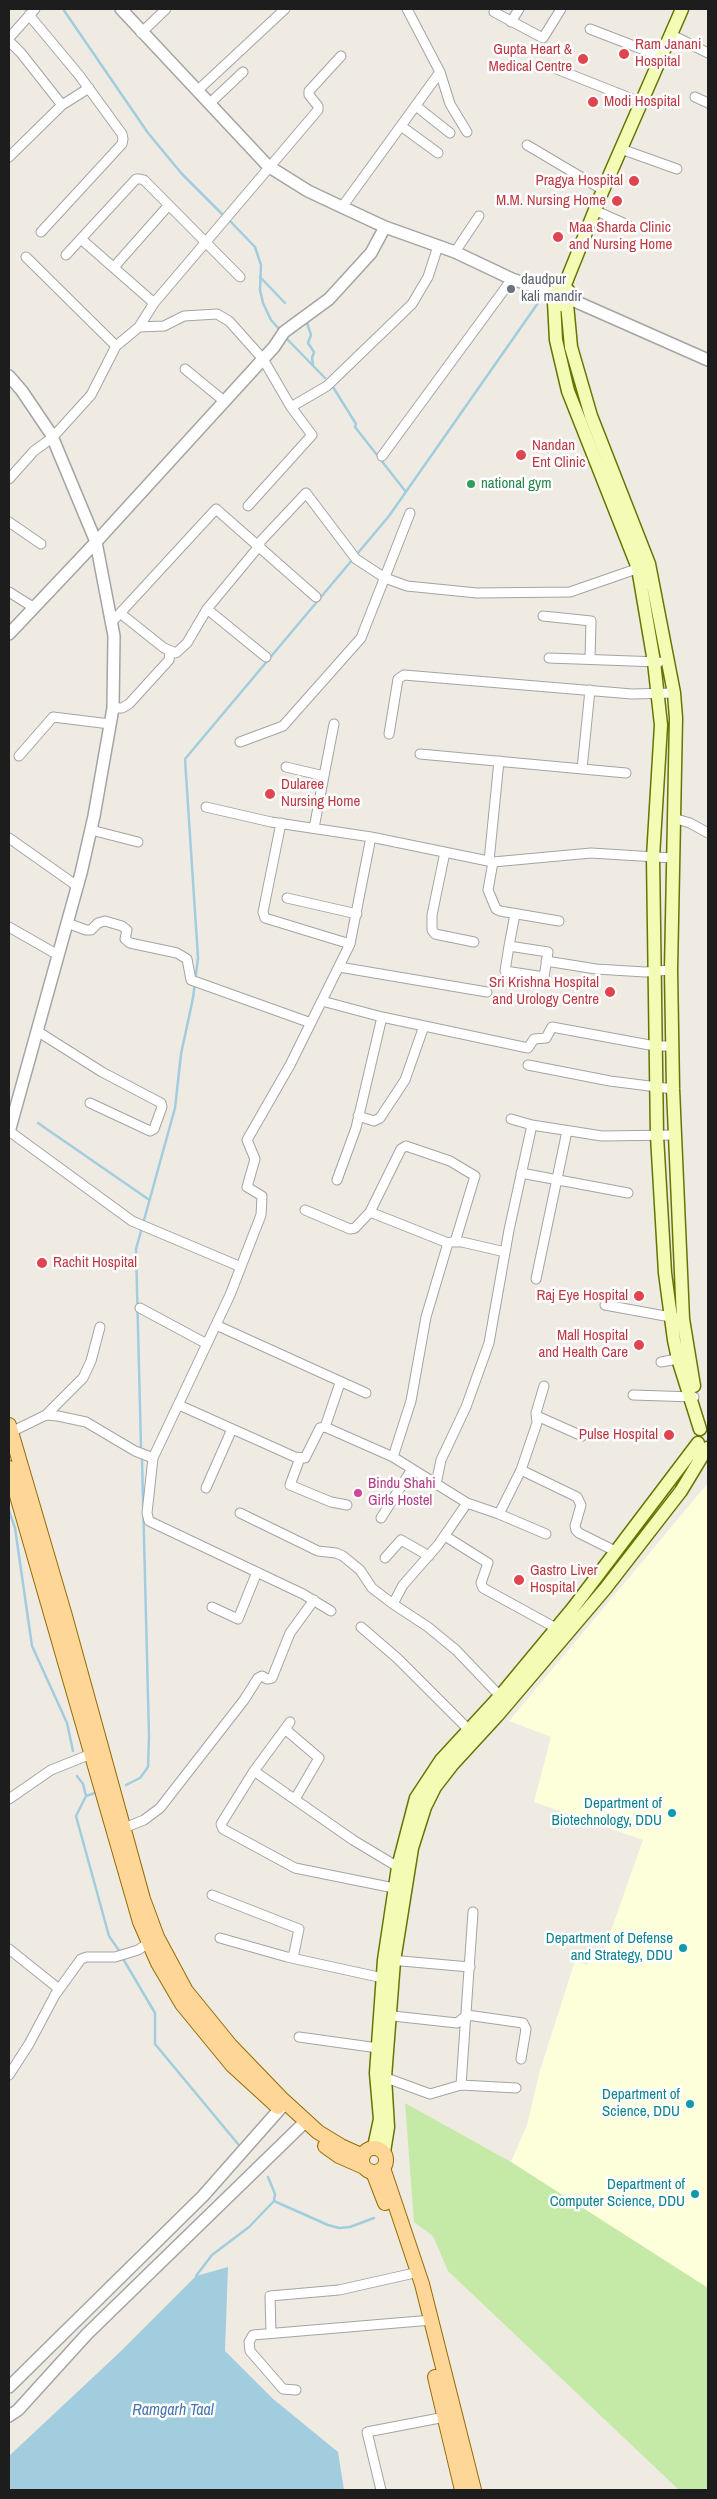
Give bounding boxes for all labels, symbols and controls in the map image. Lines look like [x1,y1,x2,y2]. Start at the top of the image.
place label: Ram Janani Hospital [635,36,701,71]
place label: Gupta Heart & Medical Centre [489,41,572,76]
marker: Ram Janani Hospital [617,47,631,61]
marker: Gupta Heart & Medical Centre [576,52,590,66]
place label: Modi Hospital [604,93,680,111]
marker: Modi Hospital [586,95,600,109]
place label: Pragya Hospital [535,172,623,190]
marker: Pragya Hospital [627,174,641,188]
place label: M.M. Nursing Home [496,192,606,210]
marker: M.M. Nursing Home [610,194,624,208]
place label: Maa Sharda Clinic and Nursing Home [569,219,672,254]
marker: Maa Sharda Clinic and Nursing Home [551,230,565,244]
place label: daudpur kali mandir [521,271,582,306]
marker: daudpur kali mandir [505,283,517,295]
place label: Nandan Ent Clinic [532,437,585,472]
marker: Nandan Ent Clinic [514,448,528,462]
place label: national gym [481,475,551,493]
marker: national gym [465,478,477,490]
place label: Dularee Nursing Home [281,776,360,811]
marker: Dularee Nursing Home [263,787,277,801]
place label: Sri Krishna Hospital and Urology Centre [489,974,599,1009]
marker: Sri Krishna Hospital and Urology Centre [603,985,617,999]
place label: Rachit Hospital [53,1254,137,1272]
marker: Rachit Hospital [35,1256,49,1270]
place label: Raj Eye Hospital [536,1287,628,1305]
marker: Raj Eye Hospital [632,1289,646,1303]
place label: Mall Hospital and Health Care [538,1327,628,1362]
marker: Mall Hospital and Health Care [632,1338,646,1352]
place label: Pulse Hospital [579,1426,658,1444]
marker: Pulse Hospital [662,1428,676,1442]
place label: Bindu Shahi Girls Hostel [368,1475,436,1510]
marker: Bindu Shahi Girls Hostel [352,1487,364,1499]
place label: Gastro Liver Hospital [530,1562,598,1597]
marker: Gastro Liver Hospital [512,1573,526,1587]
place label: Department of Biotechnology, DDU [551,1795,662,1830]
marker: Department of Biotechnology, DDU [666,1807,678,1819]
place label: Department of Defense and Strategy, DDU [546,1930,673,1965]
marker: Department of Defense and Strategy, DDU [677,1942,689,1954]
place label: Department of Science, DDU [602,2086,680,2121]
marker: Department of Science, DDU [684,2098,696,2110]
place label: Department of Computer Science, DDU [550,2176,685,2211]
marker: Department of Computer Science, DDU [689,2188,701,2200]
water label: Ramgarh Taal [132,2401,214,2421]

